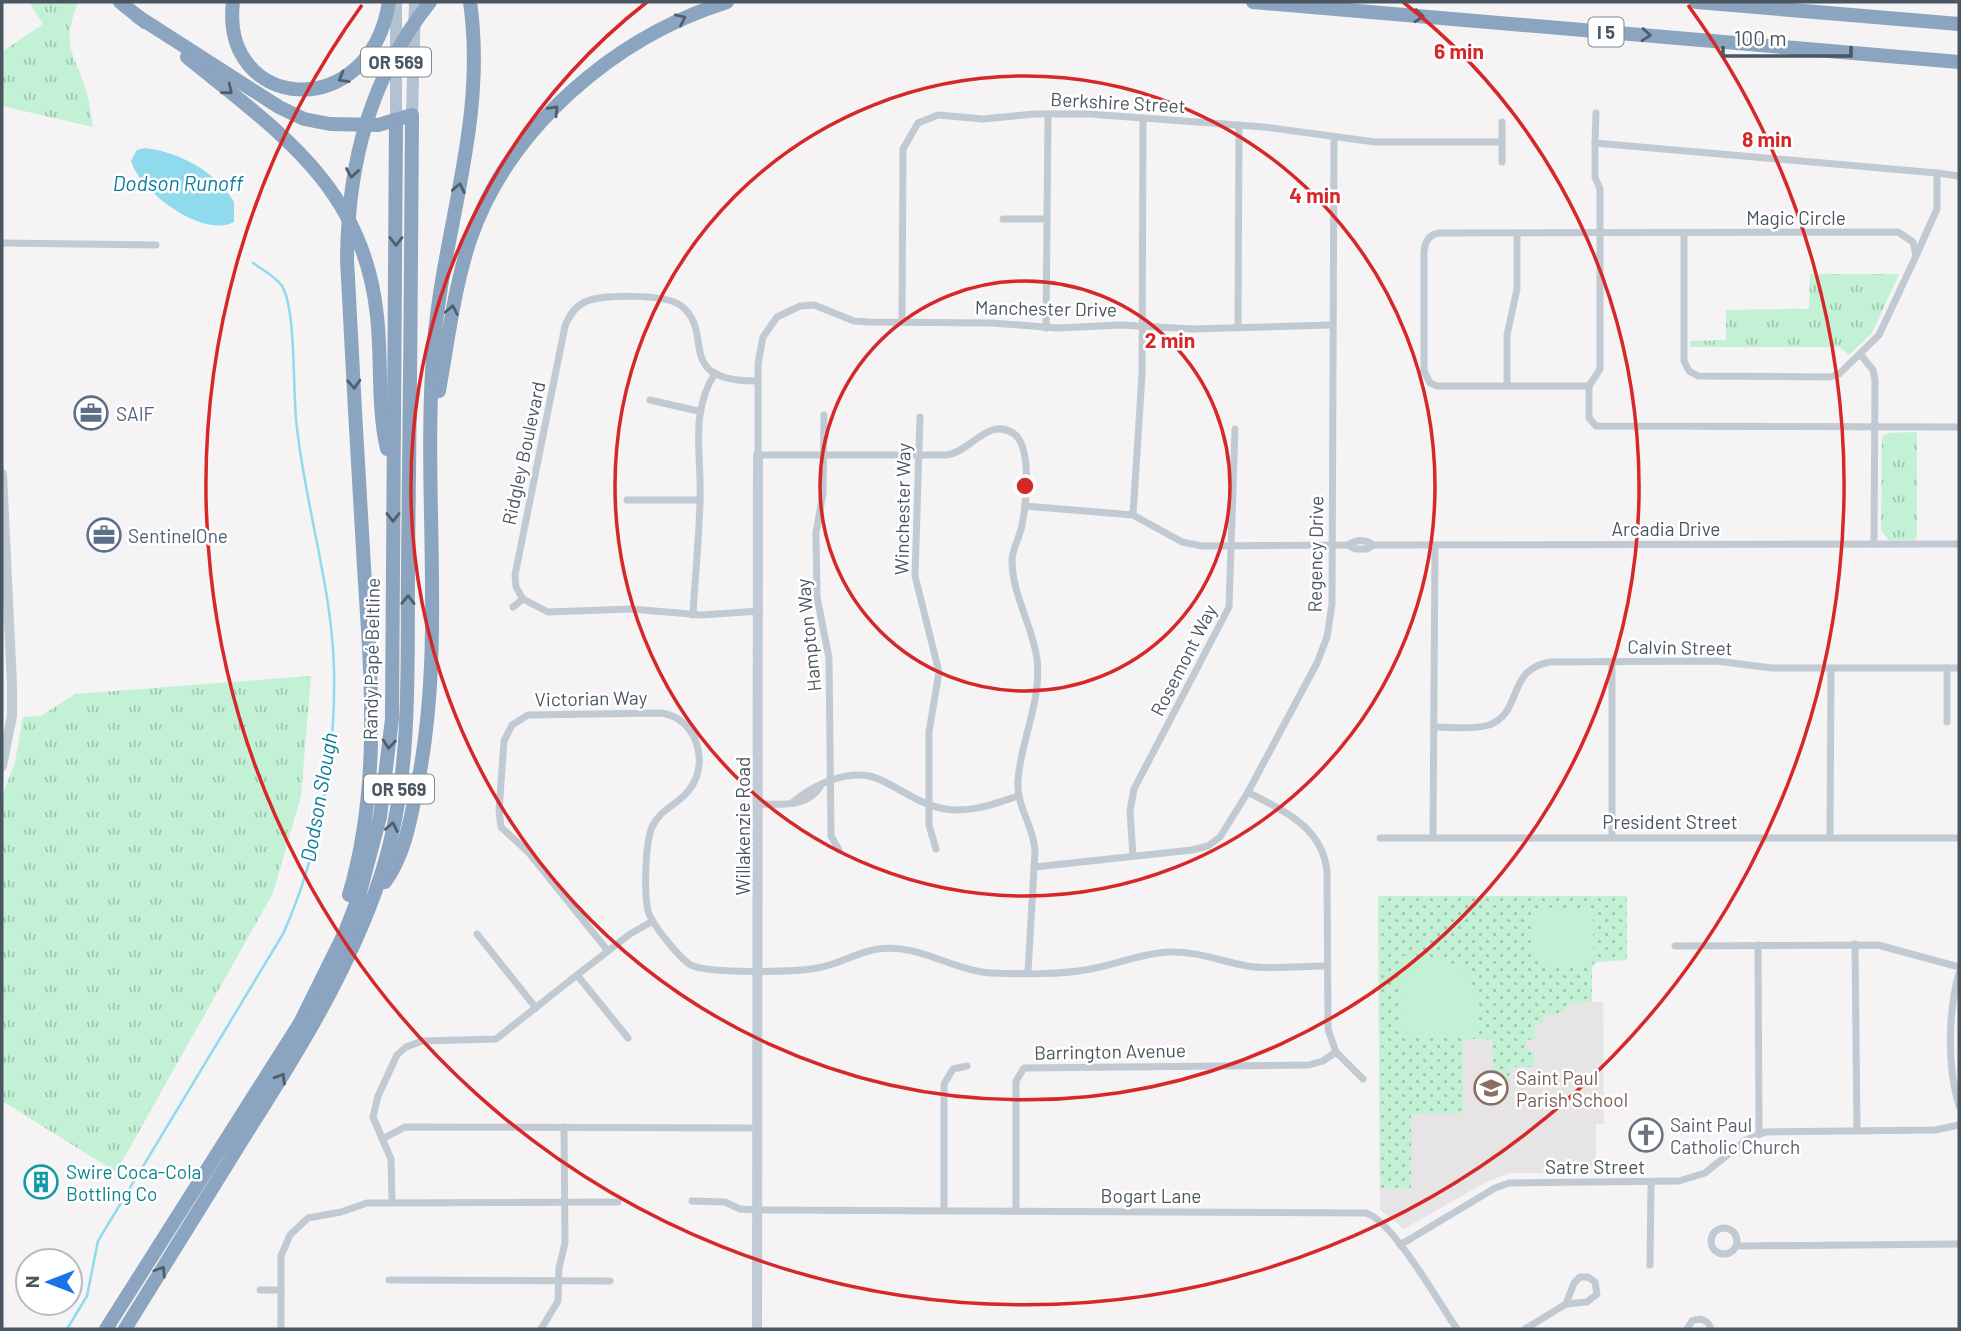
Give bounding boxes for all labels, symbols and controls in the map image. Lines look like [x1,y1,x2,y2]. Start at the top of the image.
one-way arrow [1414,8,1425,23]
one-way arrow [674,13,686,27]
scale bar [1723,14,1851,58]
road number: I 5 [1588,17,1624,46]
text: 100 m [1734,25,1787,50]
one-way arrow [1640,27,1651,42]
text: 6 min [1434,38,1484,63]
road number: OR 569 [361,48,431,76]
one-way arrow [338,70,351,83]
one-way arrow [219,82,232,94]
street label: Berkshire Street [1050,87,1186,117]
one-way arrow [545,106,558,119]
text: 8 min [1742,126,1792,151]
one-way arrow [345,168,360,179]
water label: Dodson Runoff [113,170,244,195]
one-way arrow [451,182,466,194]
text: 4 min [1289,182,1341,207]
street label: Magic Circle [1746,206,1846,229]
one-way arrow [388,236,404,246]
street label: Manchester Drive [975,295,1117,321]
one-way arrow [444,304,459,316]
text: 2 min [1145,327,1195,352]
one-way arrow [346,379,361,390]
street label: Ridgley Boulevard [497,379,549,527]
office icon: SAIF [72,394,110,432]
place label: SAIF [116,402,155,425]
street label: Winchester Way [889,442,915,575]
centre of rings [1013,474,1037,498]
street label: Regency Drive [1302,495,1328,613]
one-way arrow [385,512,401,523]
office icon: SentinelOne [85,516,123,554]
street label: Arcadia Drive [1611,517,1721,540]
place label: SentinelOne [128,524,228,547]
street label: Hampton Way [791,577,825,693]
street label: Randy Papé Beltline [358,578,384,740]
one-way arrow [400,595,416,605]
street label: Rosemont Way [1145,600,1221,720]
street label: Calvin Street [1627,635,1733,659]
street label: Victorian Way [535,686,648,710]
water label: Dodson Slough [294,730,342,864]
one-way arrow [382,739,397,750]
street label: Willakenzie Road [731,757,754,895]
road number: OR 569 [364,774,434,804]
street label: President Street [1602,810,1738,833]
one-way arrow [384,821,399,833]
street label: Barrington Avenue [1034,1038,1186,1064]
place label: Saint Paul Parish School [1516,1066,1628,1111]
school or university icon: Saint Paul Parish School [1472,1069,1510,1107]
one-way arrow [273,1073,286,1086]
place label: Saint Paul Catholic Church [1670,1113,1800,1158]
church icon: Saint Paul Catholic Church [1627,1116,1665,1154]
street label: Satre Street [1545,1155,1645,1178]
place label: Swire Coca-Cola Bottling Co [66,1160,201,1205]
building icon: Swire Coca-Cola Bottling Co [22,1163,60,1201]
street label: Bogart Lane [1101,1184,1201,1207]
north arrow [14,1247,84,1317]
one-way arrow [153,1266,166,1279]
text: N [20,1276,43,1288]

